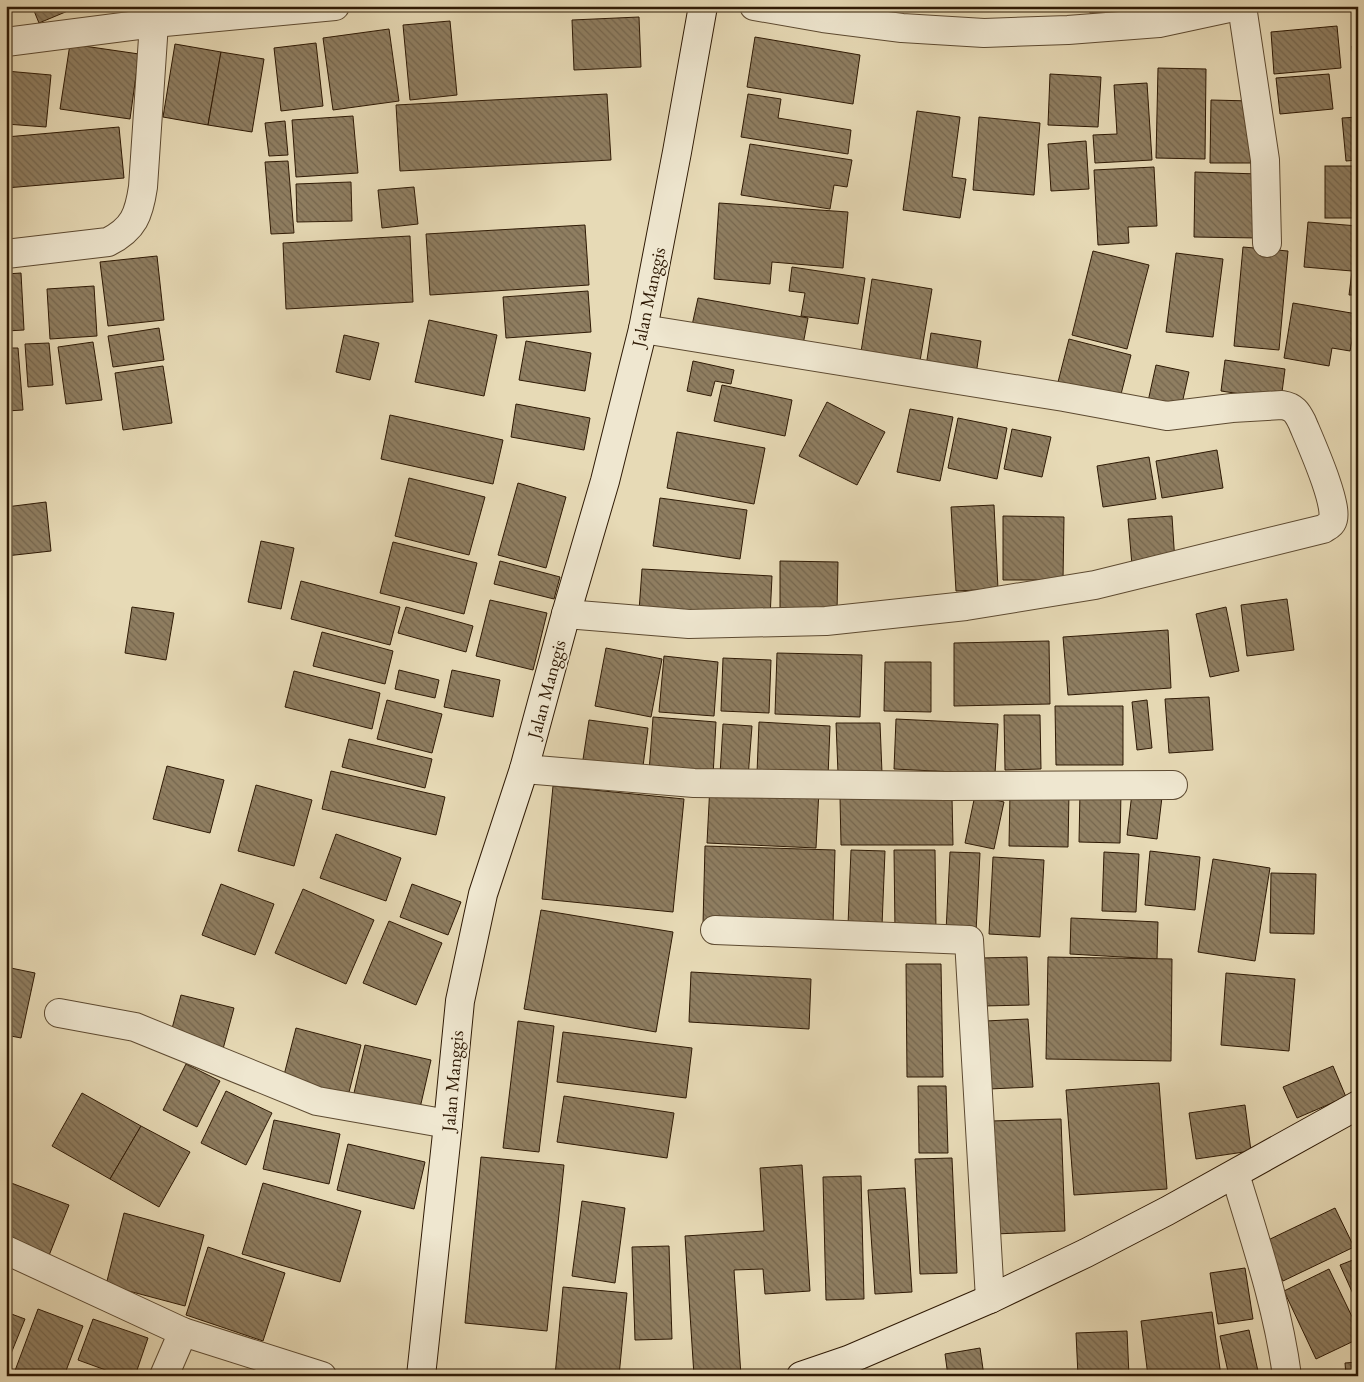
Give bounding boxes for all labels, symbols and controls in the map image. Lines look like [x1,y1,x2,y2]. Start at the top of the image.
street label: Jalan Manggis [625,245,671,351]
street label: Jalan Manggis [521,637,572,743]
street label: Jalan Manggis [435,1029,469,1135]

